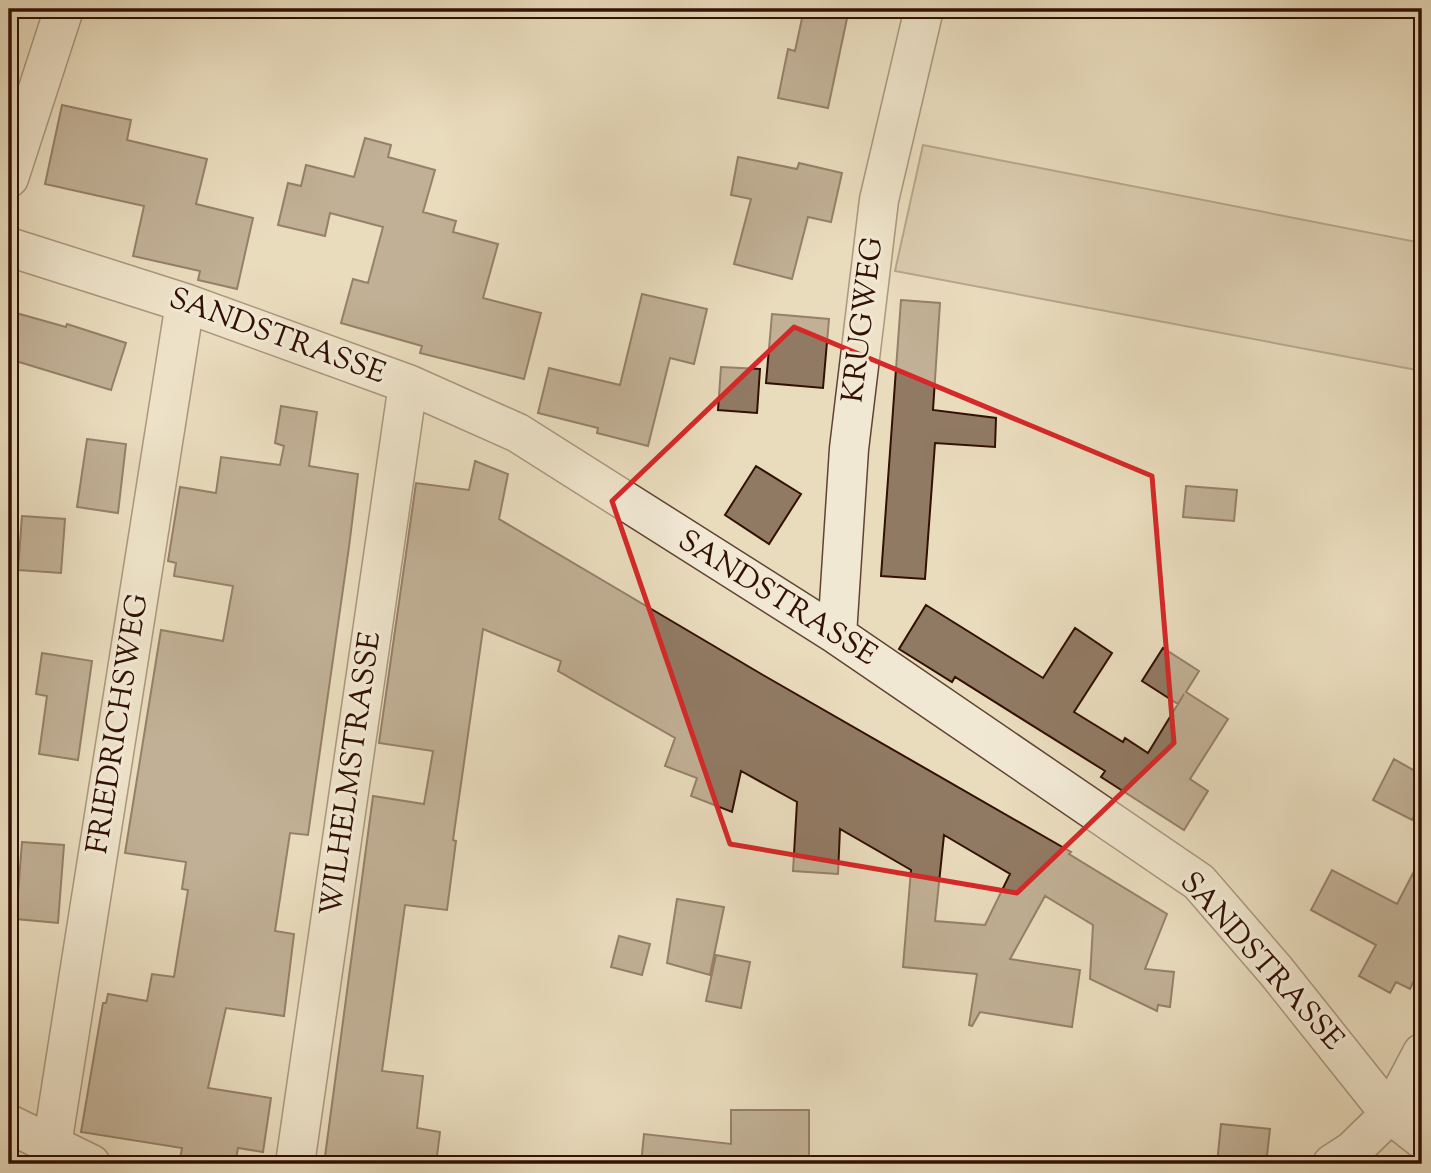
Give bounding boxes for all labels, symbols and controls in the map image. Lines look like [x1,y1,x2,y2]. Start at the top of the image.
street label: KRUGWEG [833,235,895,405]
street label: SANDSTRASSE [163,278,391,396]
street label: SANDSTRASSE [669,521,885,677]
street label: FRIEDRICHSWEG [77,591,161,857]
street label: WILHELMSTRASSE [311,629,393,919]
street label: SANDSTRASSE [1169,863,1353,1061]

